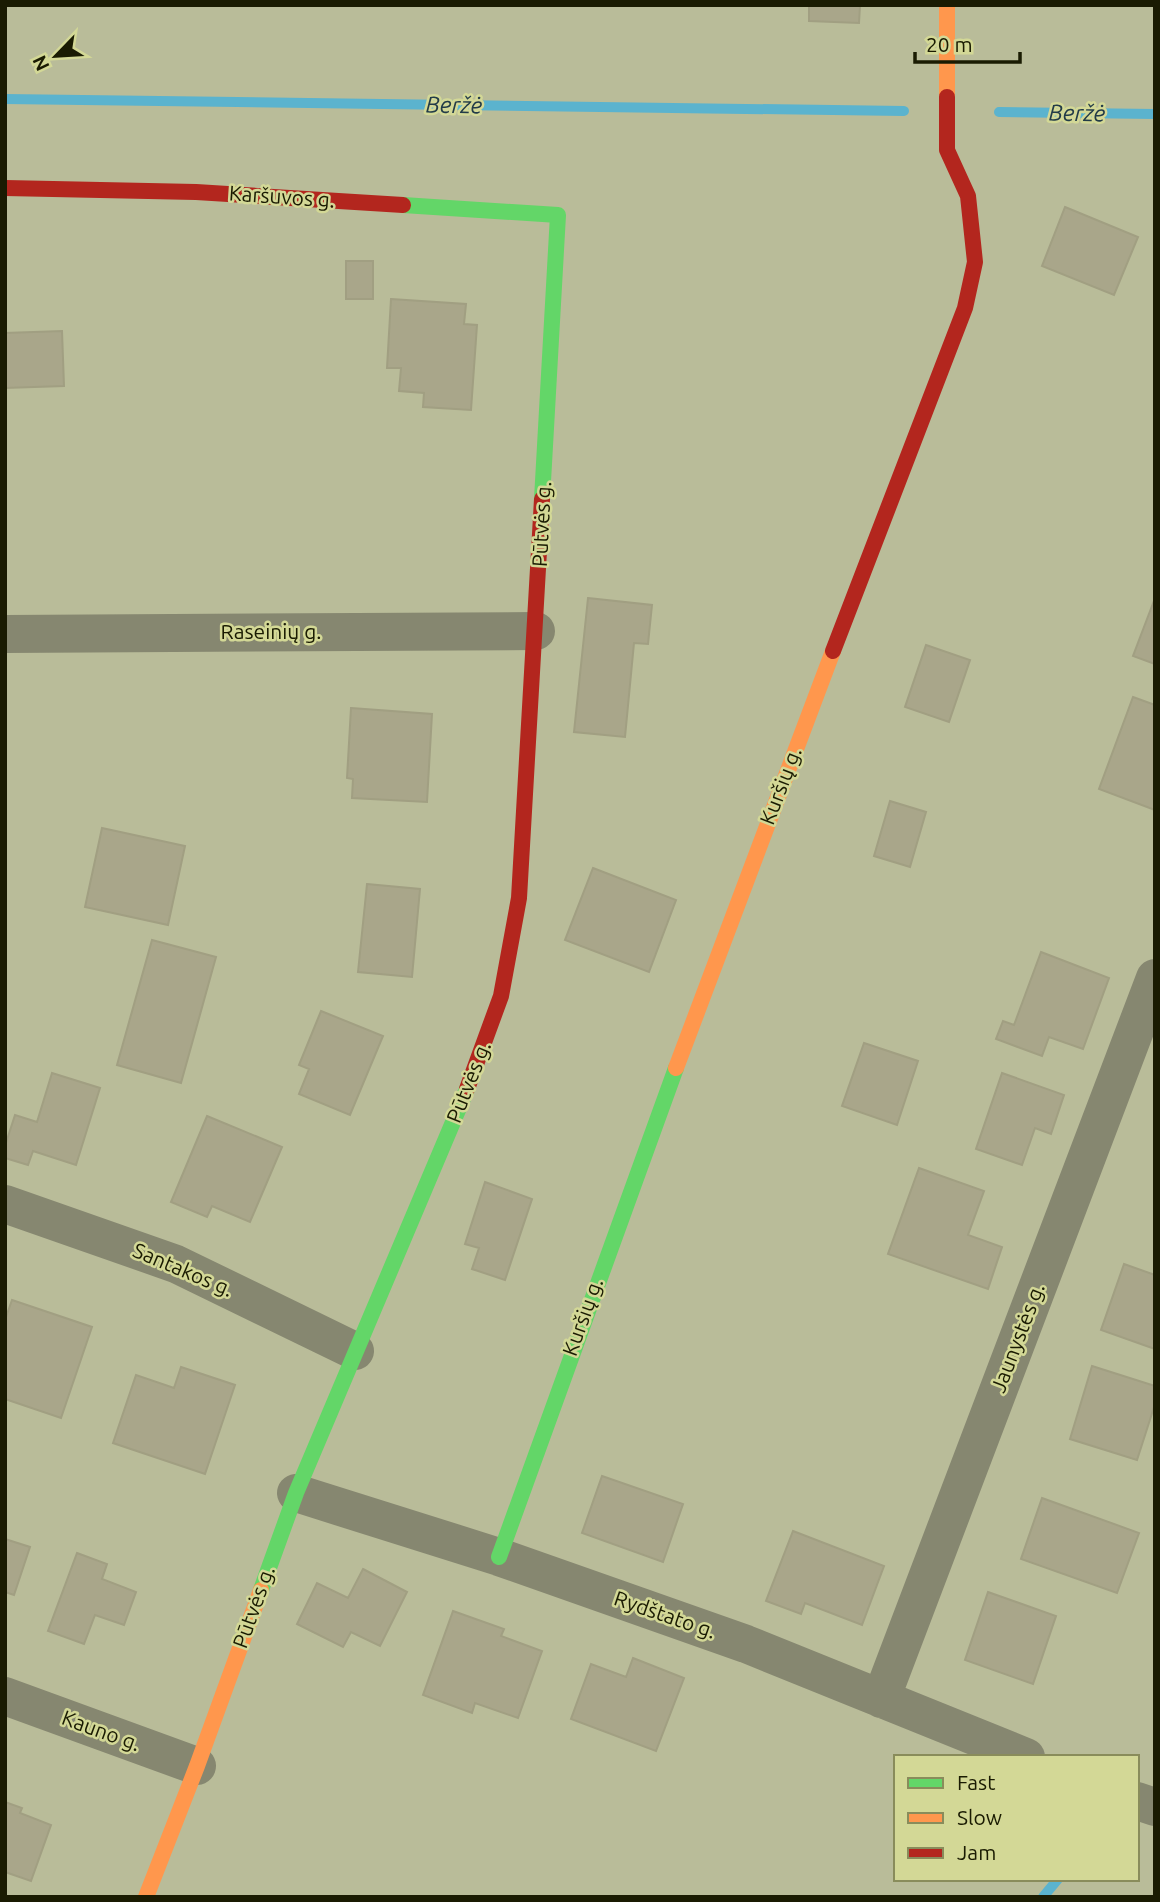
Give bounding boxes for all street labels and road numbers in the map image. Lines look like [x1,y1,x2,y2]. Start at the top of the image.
street label: Karšuvos g. [228,180,336,212]
street label: Pūtvės g. [527,480,555,567]
street label: Raseinių g. [221,619,321,643]
street label: Kuršių g. [754,744,806,828]
street label: Pūtvės g. [441,1037,495,1126]
street label: Santakos g. [130,1237,237,1301]
street label: Kuršių g. [557,1275,607,1359]
street label: Jaunystės g. [985,1280,1049,1396]
street label: Pūtvės g. [227,1562,279,1651]
street label: Rydštato g. [611,1585,719,1643]
street label: Kauno g. [59,1705,144,1755]

